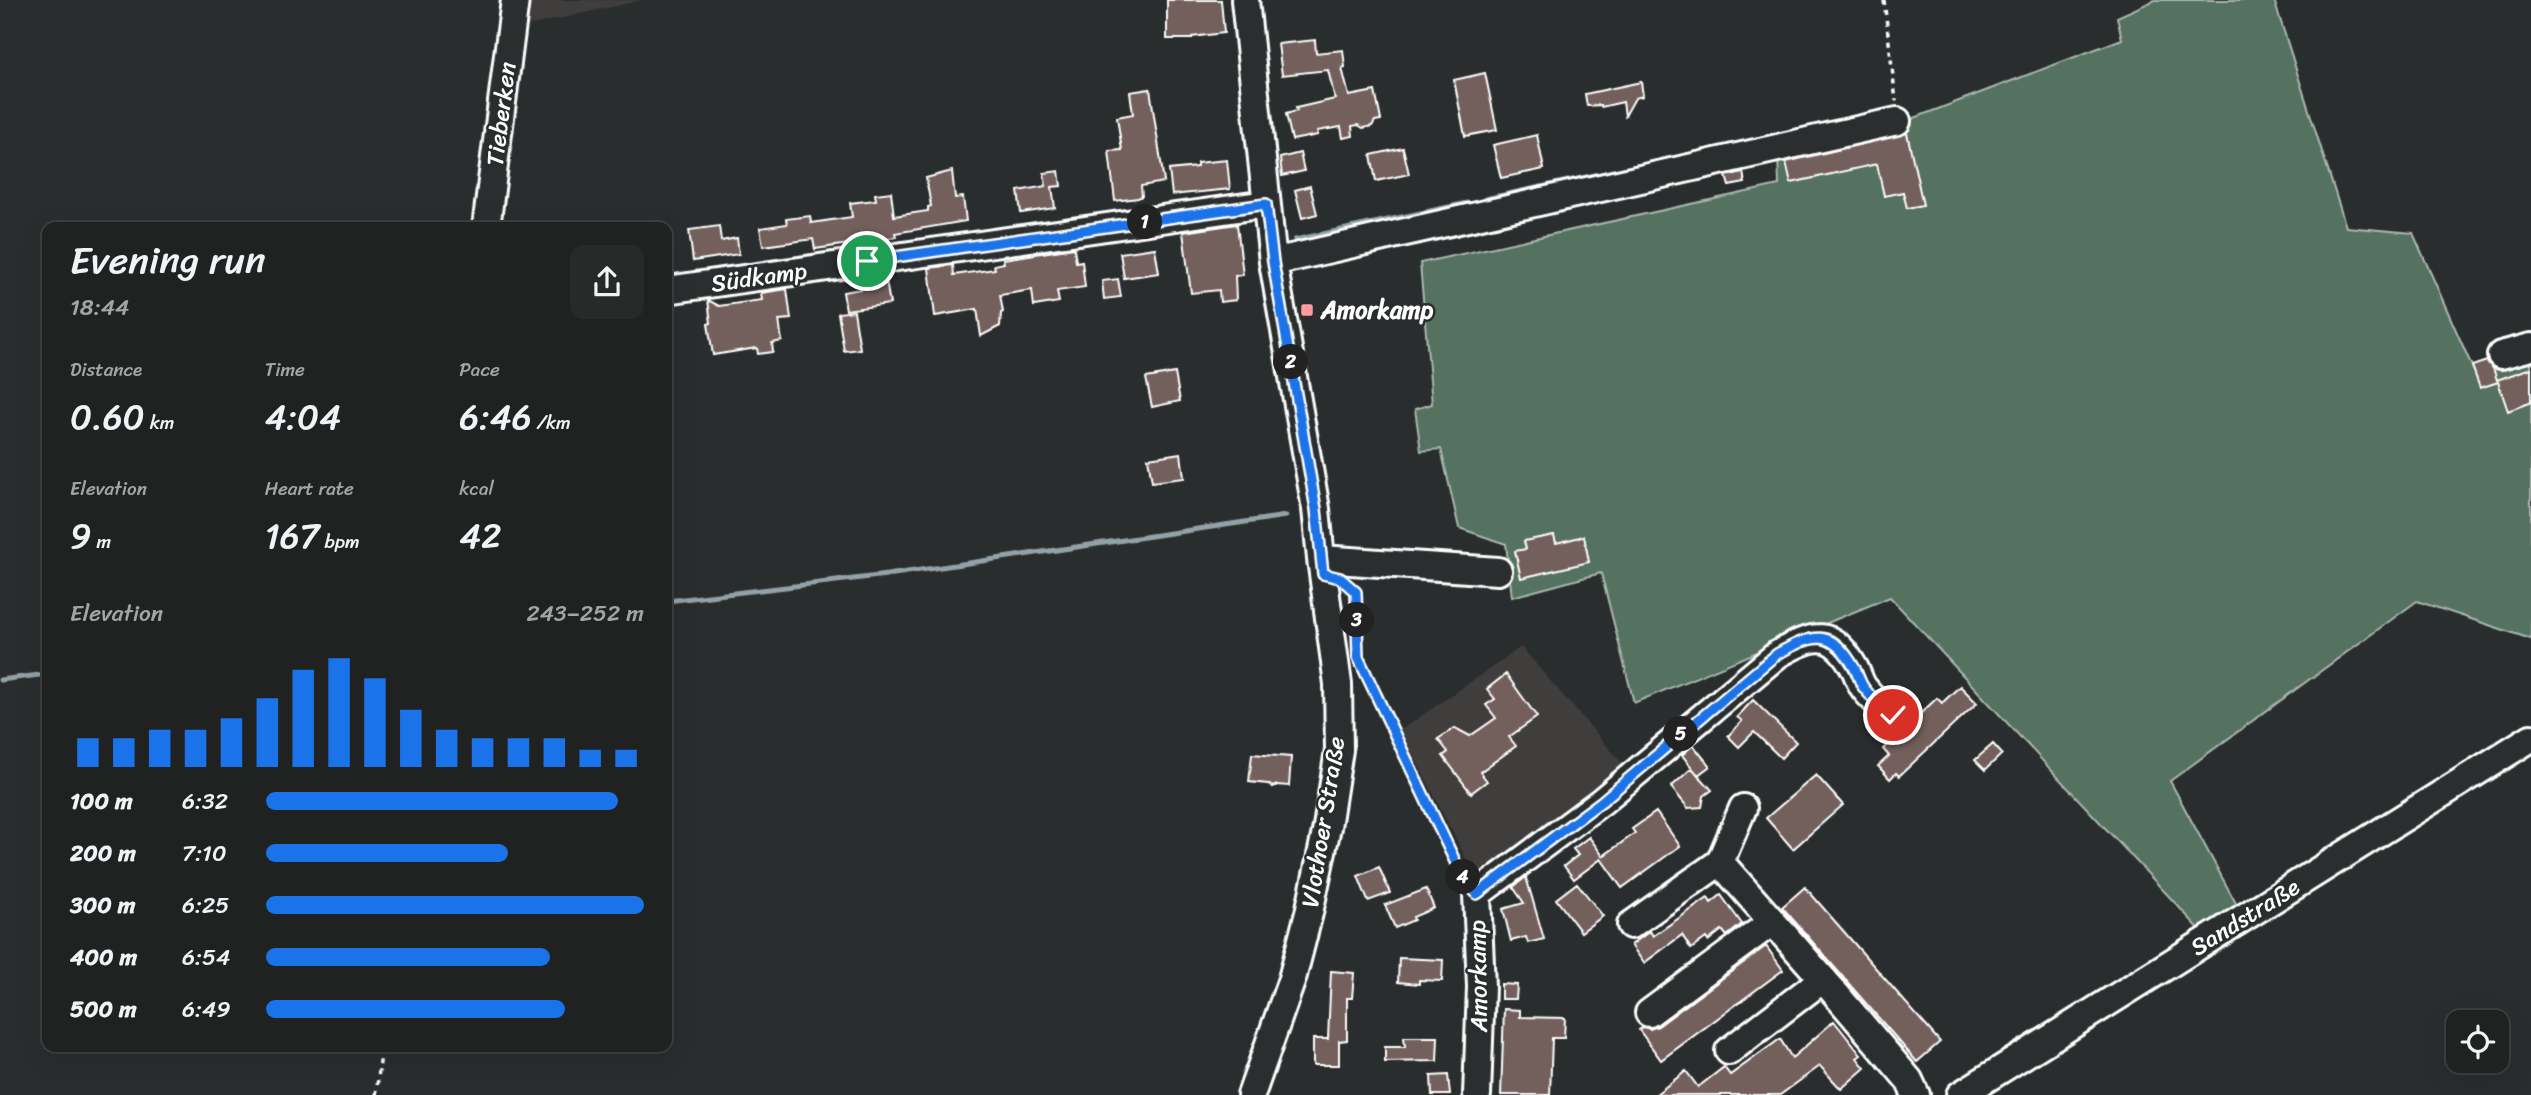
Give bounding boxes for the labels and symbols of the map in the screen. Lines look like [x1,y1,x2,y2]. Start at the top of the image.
street label: Tieberken [474,59,528,169]
pin: 1 [1128,204,1162,240]
pin [837,231,897,291]
street label: Südkamp [708,249,810,305]
place label: Amorkamp [1320,289,1433,331]
marker: Amorkamp [1299,302,1315,318]
pin: 2 [1274,344,1308,380]
pin: 3 [1340,602,1374,638]
pin [1863,685,1923,745]
pin: 5 [1664,716,1698,752]
street label: Vlothoer Straße [1289,734,1357,910]
pin: 4 [1446,860,1480,894]
street label: Sandstraße [2182,866,2309,967]
street label: Amorkamp [1456,919,1500,1033]

